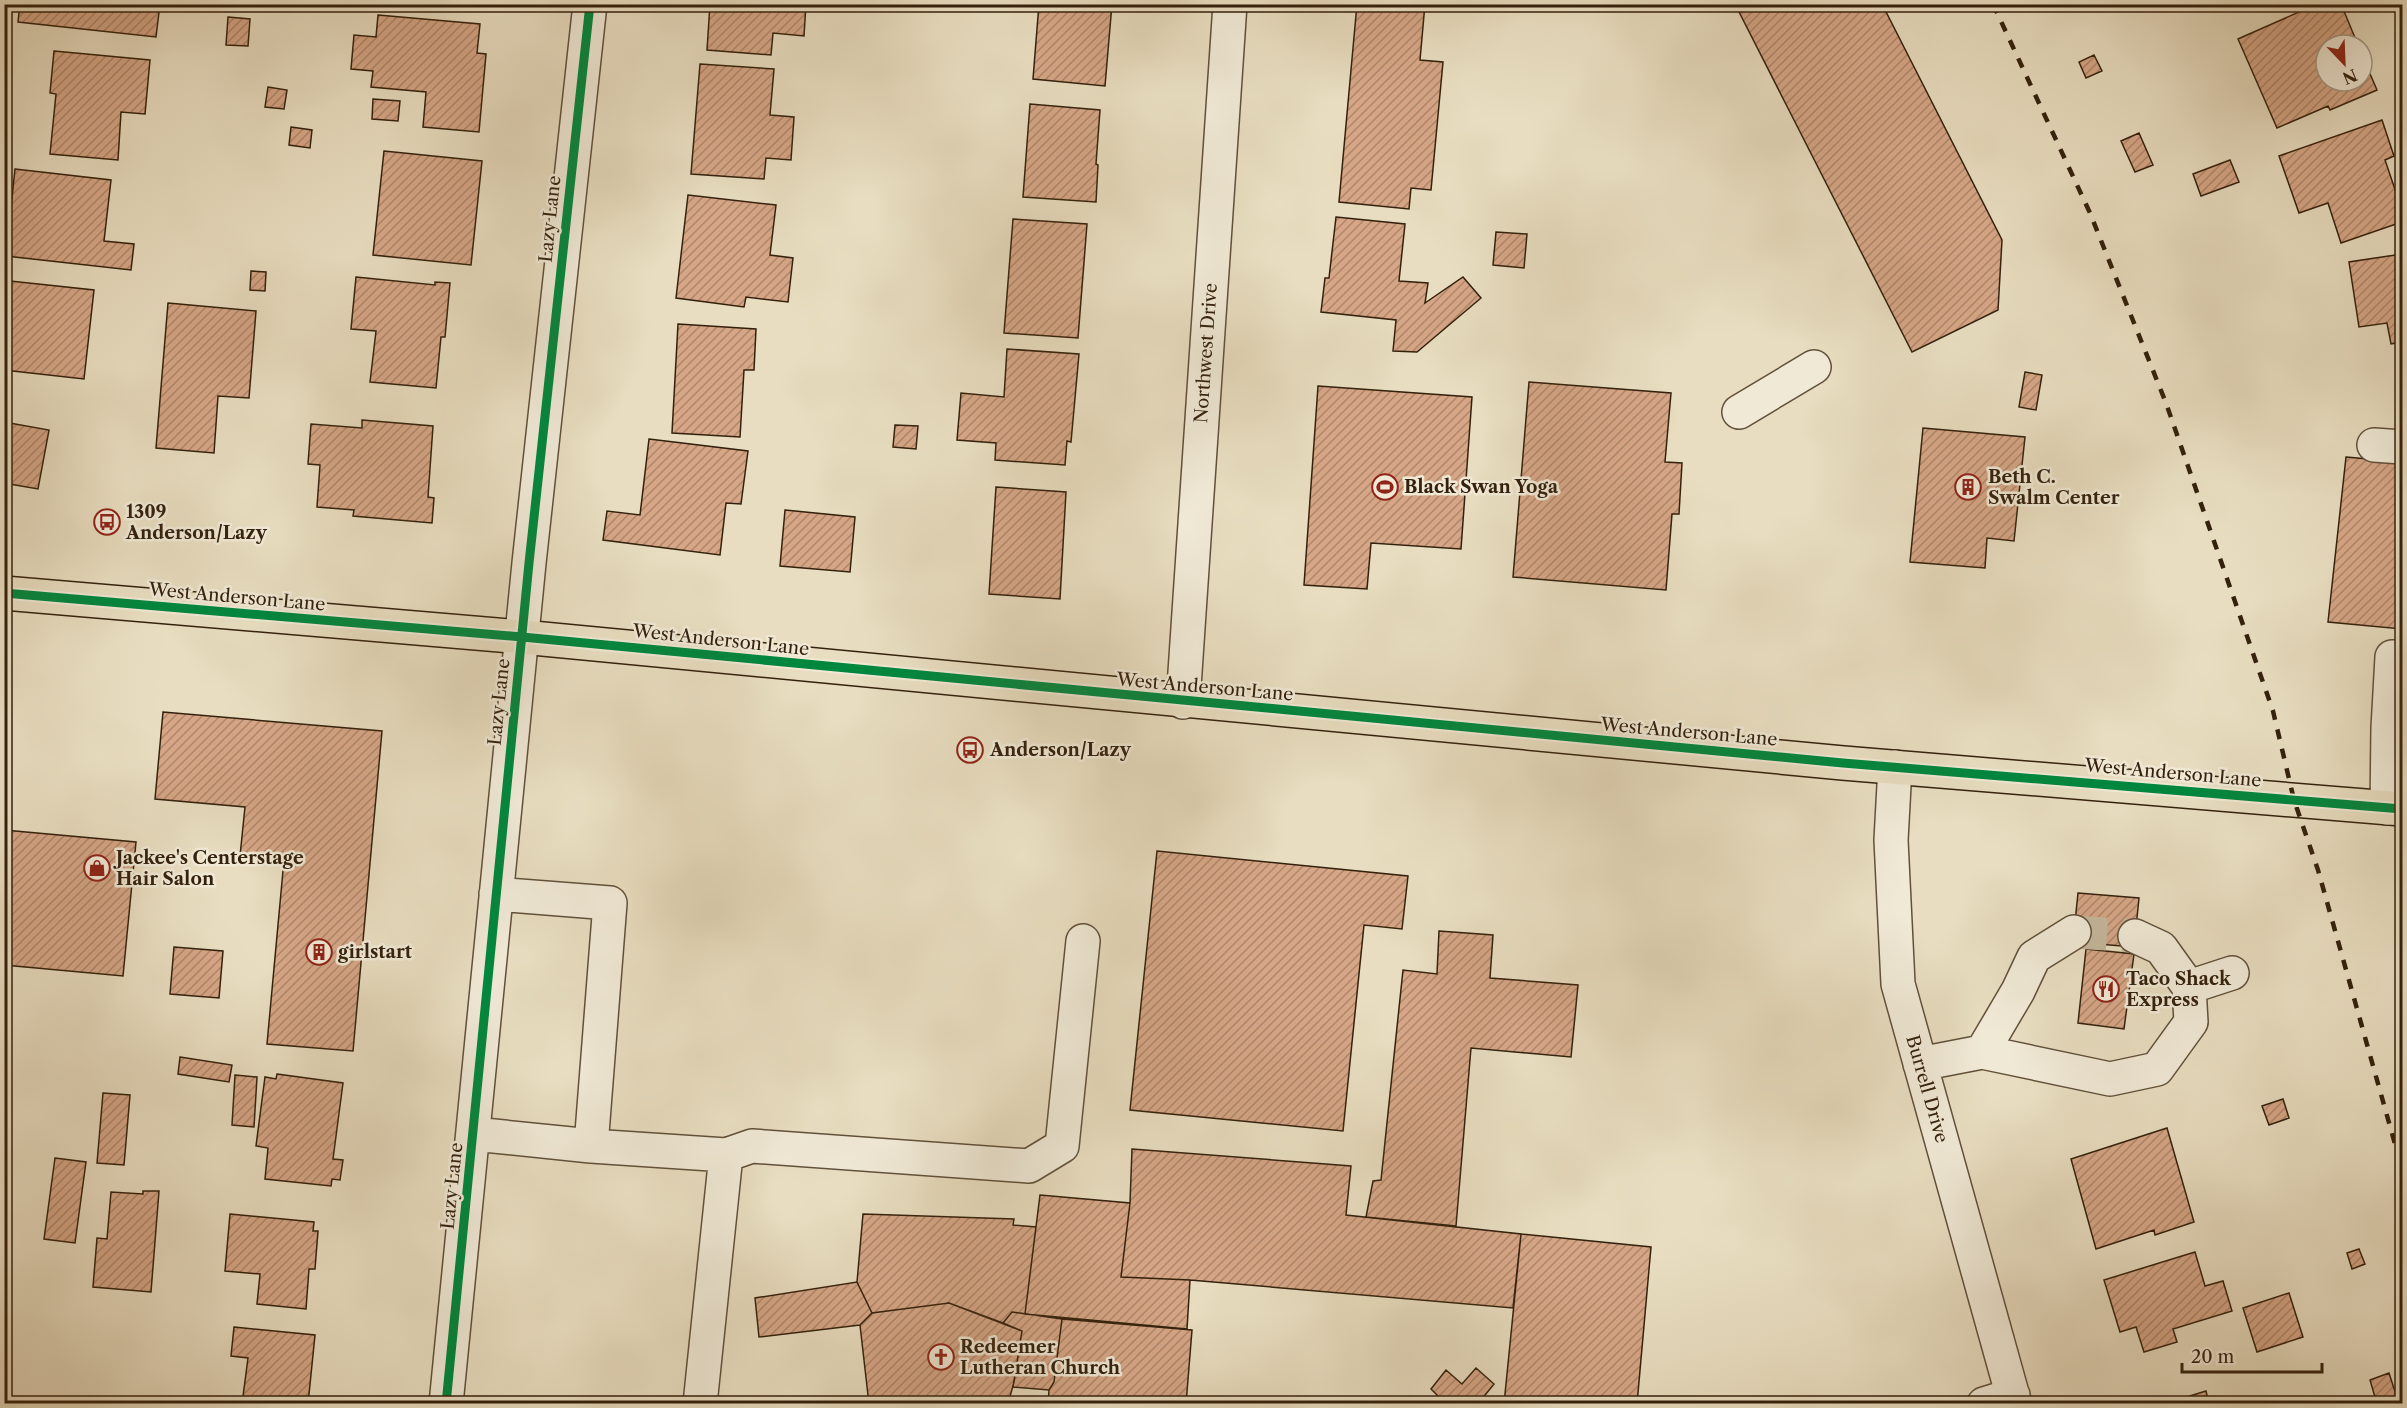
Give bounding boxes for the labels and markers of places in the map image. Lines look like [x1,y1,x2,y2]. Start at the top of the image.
place label: Beth C. Swalm Center [1988,466,2120,509]
sports icon: Black Swan Yoga [1370,472,1400,502]
building icon: Beth C. Swalm Center [1953,472,1983,502]
place label: Black Swan Yoga [1404,476,1559,498]
place label: 1309 Anderson/Lazy [125,501,268,544]
bus stop icon: 1309 Anderson/Lazy [92,507,122,537]
bus stop icon: Anderson/Lazy [955,735,985,765]
place label: Anderson/Lazy [989,739,1132,761]
place label: Jackee's Centerstage Hair Salon [113,847,304,890]
shop icon: Jackee's Centerstage Hair Salon [82,853,112,883]
building icon: girlstart [304,937,334,967]
place label: girlstart [337,941,413,963]
place label: Taco Shack Express [2126,968,2232,1011]
restaurant icon: Taco Shack Express [2091,974,2121,1004]
place label: Redeemer Lutheran Church [960,1336,1121,1379]
church icon: Redeemer Lutheran Church [926,1342,956,1372]

